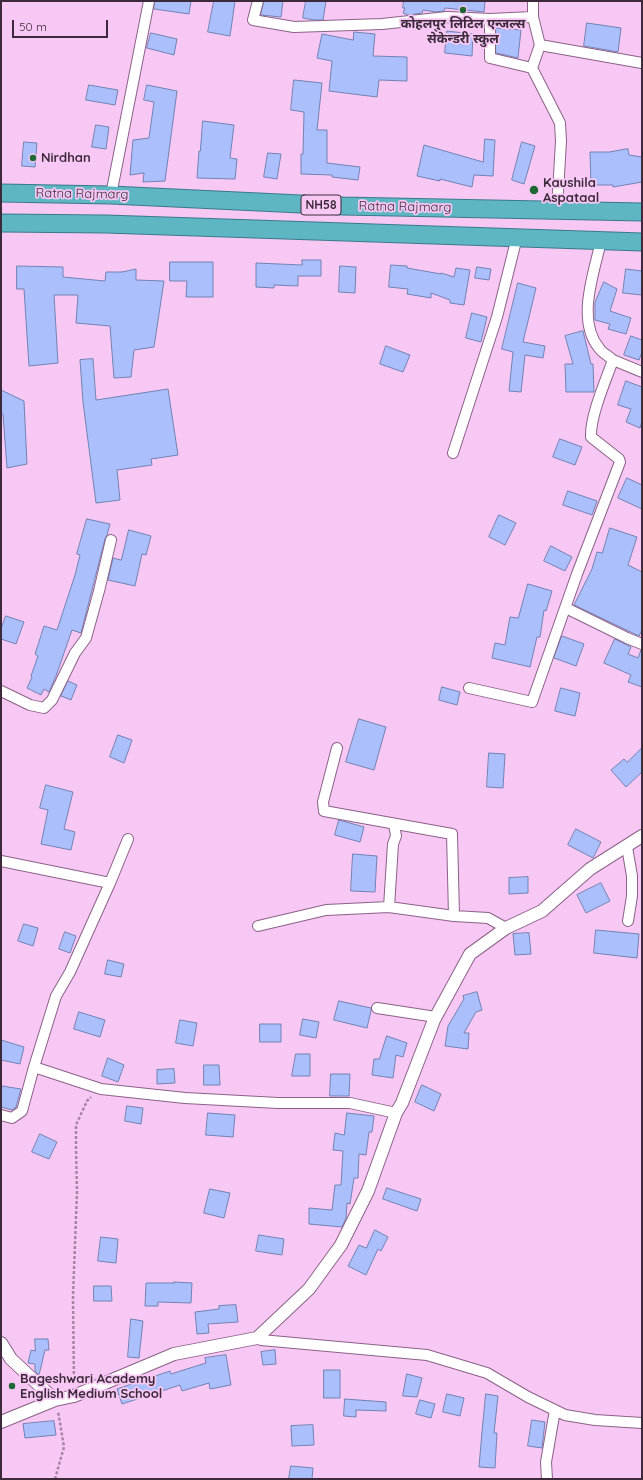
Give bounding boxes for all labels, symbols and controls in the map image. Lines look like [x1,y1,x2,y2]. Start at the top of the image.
marker: कोहलपुर लिटिल एन्जल्स सेकेन्डरी स्कुल [458,5,468,15]
scale bar [14,12,110,38]
place label: कोहलपुर लिटिल एन्जल्स सेकेन्डरी स्कुल [401,16,525,47]
text: 50 m [19,19,47,34]
place label: Nirdhan [41,150,91,166]
marker: Nirdhan [28,153,38,163]
place label: Kaushila Aspataal [543,175,599,206]
marker: Kaushila Aspataal [528,184,540,196]
street label: Ratna Rajmarg [35,185,129,203]
road number: NH58 [301,195,341,215]
street label: Ratna Rajmarg [358,198,452,216]
place label: Bageshwari Academy English Medium School [20,1371,162,1402]
marker: Bageshwari Academy English Medium School [7,1381,17,1391]

